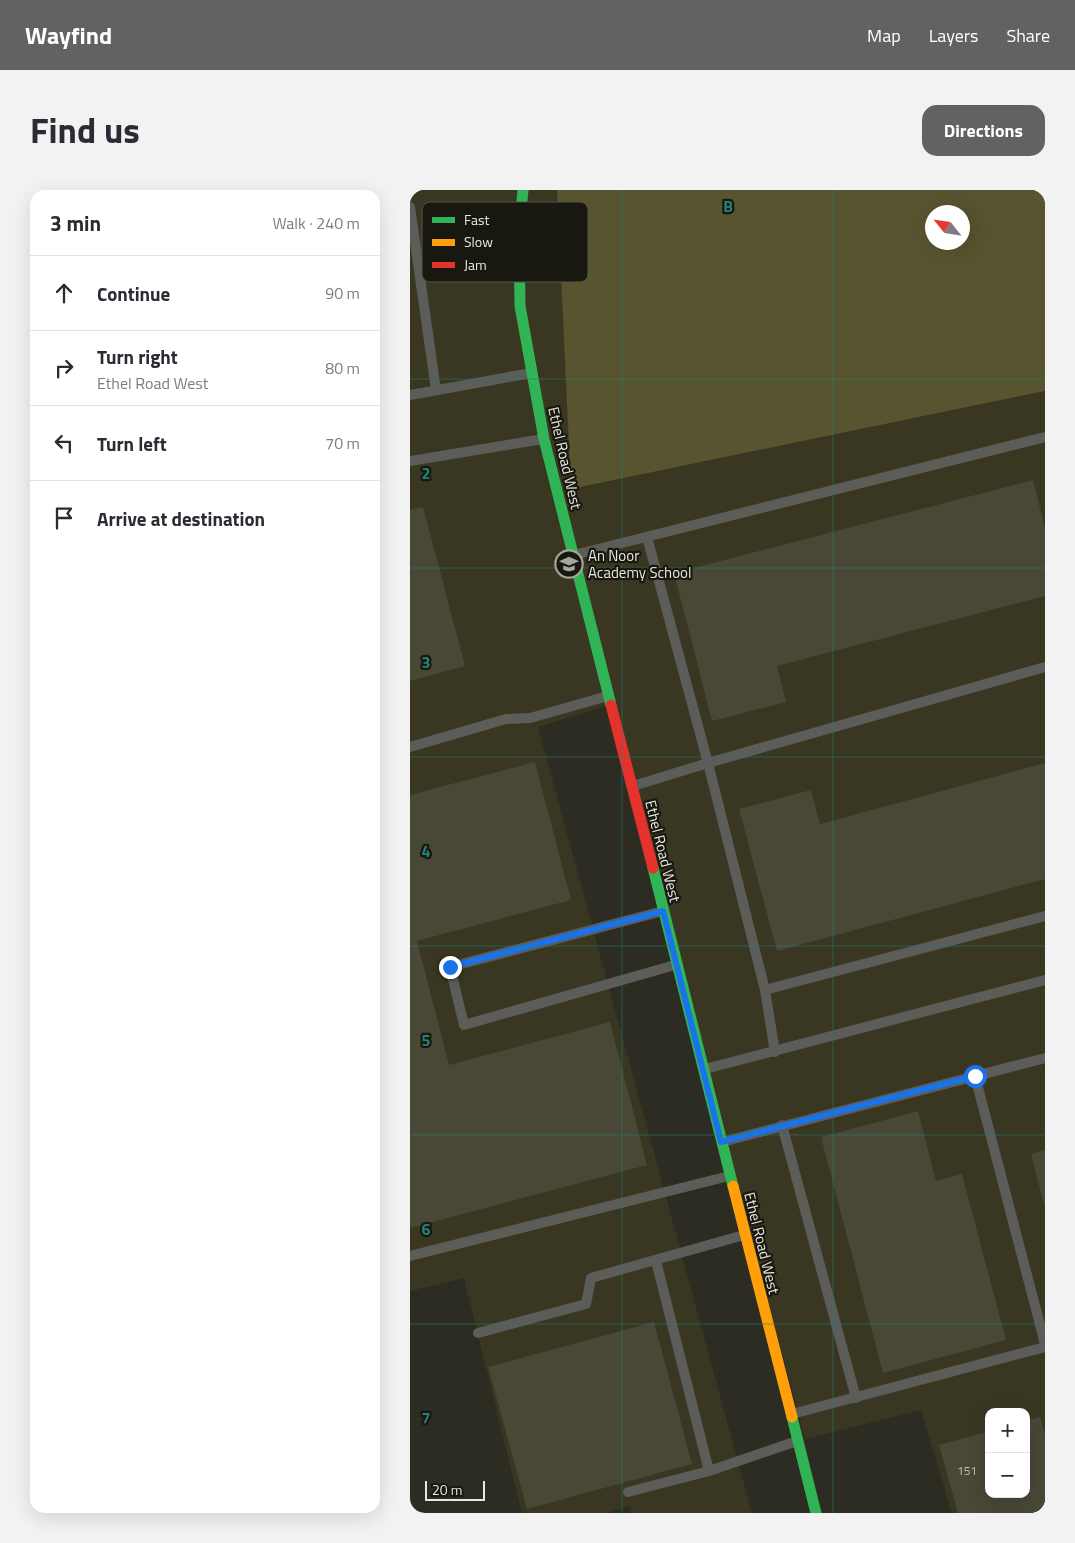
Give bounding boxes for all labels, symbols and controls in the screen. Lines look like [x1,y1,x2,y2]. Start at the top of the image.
text: Wayfind [25,17,112,53]
text: Map [867,22,901,49]
text: Layers [929,22,978,49]
text: Share [1006,22,1050,49]
text: Find us [30,103,140,157]
button: Directions [922,105,1045,156]
text: B [723,194,733,218]
legend [422,202,588,282]
north arrow [925,205,970,250]
text: 3 min [50,207,101,239]
text: Fast [464,209,489,230]
text: Walk · 240 m [272,211,360,235]
text: Slow [464,231,493,252]
text: Jam [464,254,487,275]
icon: ahead [50,279,78,307]
text: Continue [97,279,170,308]
text: 90 m [325,281,360,305]
text: Turn right [97,342,178,371]
icon: right [50,354,78,382]
text: 80 m [325,356,360,380]
text: Ethel Road West [97,371,208,395]
street label: Ethel Road West [542,405,588,512]
icon: left [50,429,78,457]
text: Turn left [97,429,167,458]
text: 70 m [325,431,360,455]
text: 2 [422,461,430,485]
icon: arrive [50,504,78,532]
text: Arrive at destination [97,504,265,533]
place label: An Noor Academy School [588,544,691,584]
school or university icon: An Noor Academy School [554,549,584,579]
text: 3 [422,650,430,674]
street label: Ethel Road West [639,798,687,905]
text: 4 [422,839,431,863]
route end [439,956,462,979]
text: 5 [422,1028,431,1052]
route start [964,1065,987,1088]
street label: Ethel Road West [738,1190,786,1297]
text: 6 [422,1217,431,1241]
text: 7 [422,1406,430,1430]
map controls [985,1408,1030,1498]
button: + [985,1408,1030,1453]
button: − [985,1453,1030,1498]
house number: 151 [957,1461,977,1480]
scale bar [425,1478,485,1501]
text: 20 m [432,1479,462,1500]

